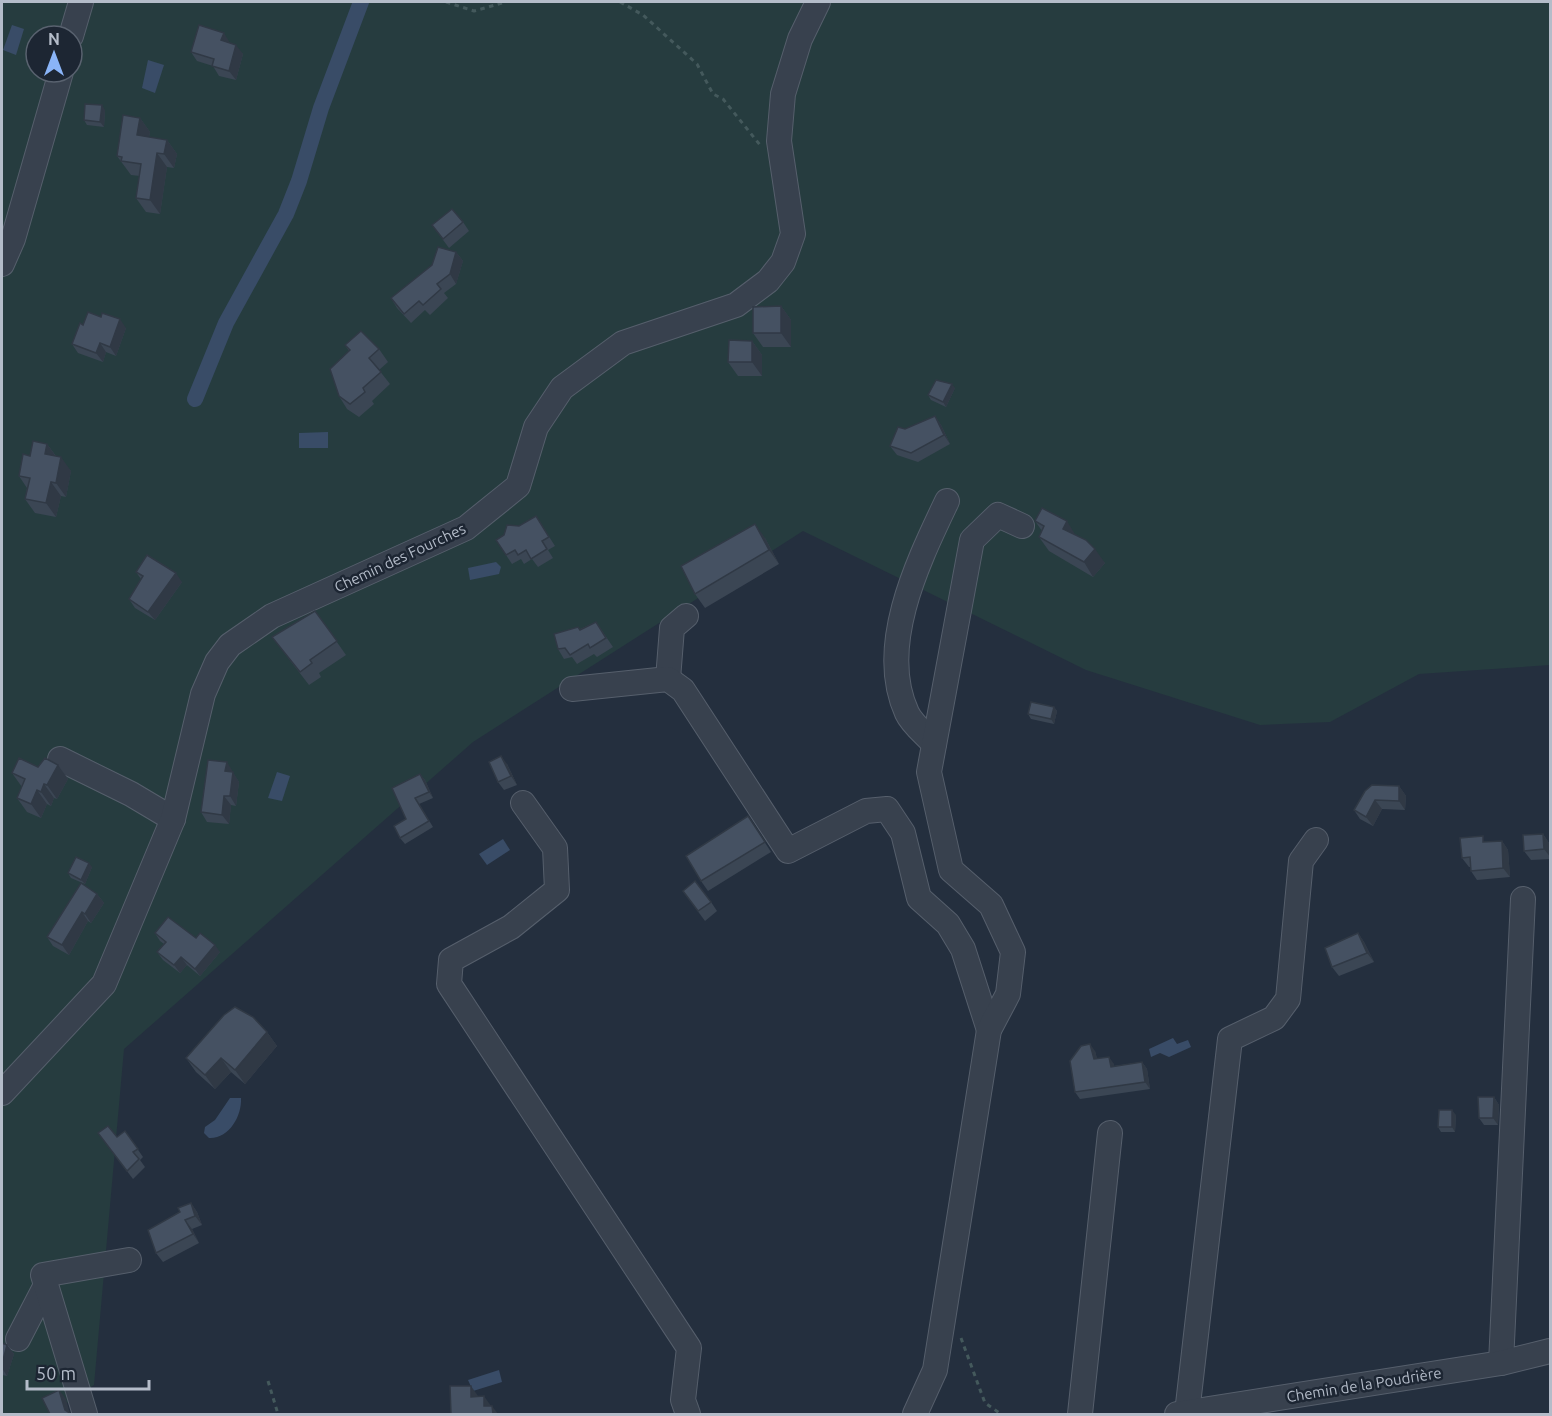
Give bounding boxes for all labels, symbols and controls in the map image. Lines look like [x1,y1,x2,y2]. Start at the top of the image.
north arrow [24,24,84,84]
text: N [48,30,60,48]
street label: Chemin des Fourches [331,520,468,595]
scale bar [27,1353,148,1391]
text: 50 m [36,1363,76,1383]
street label: Chemin de la Poudrière [1285,1364,1443,1405]

